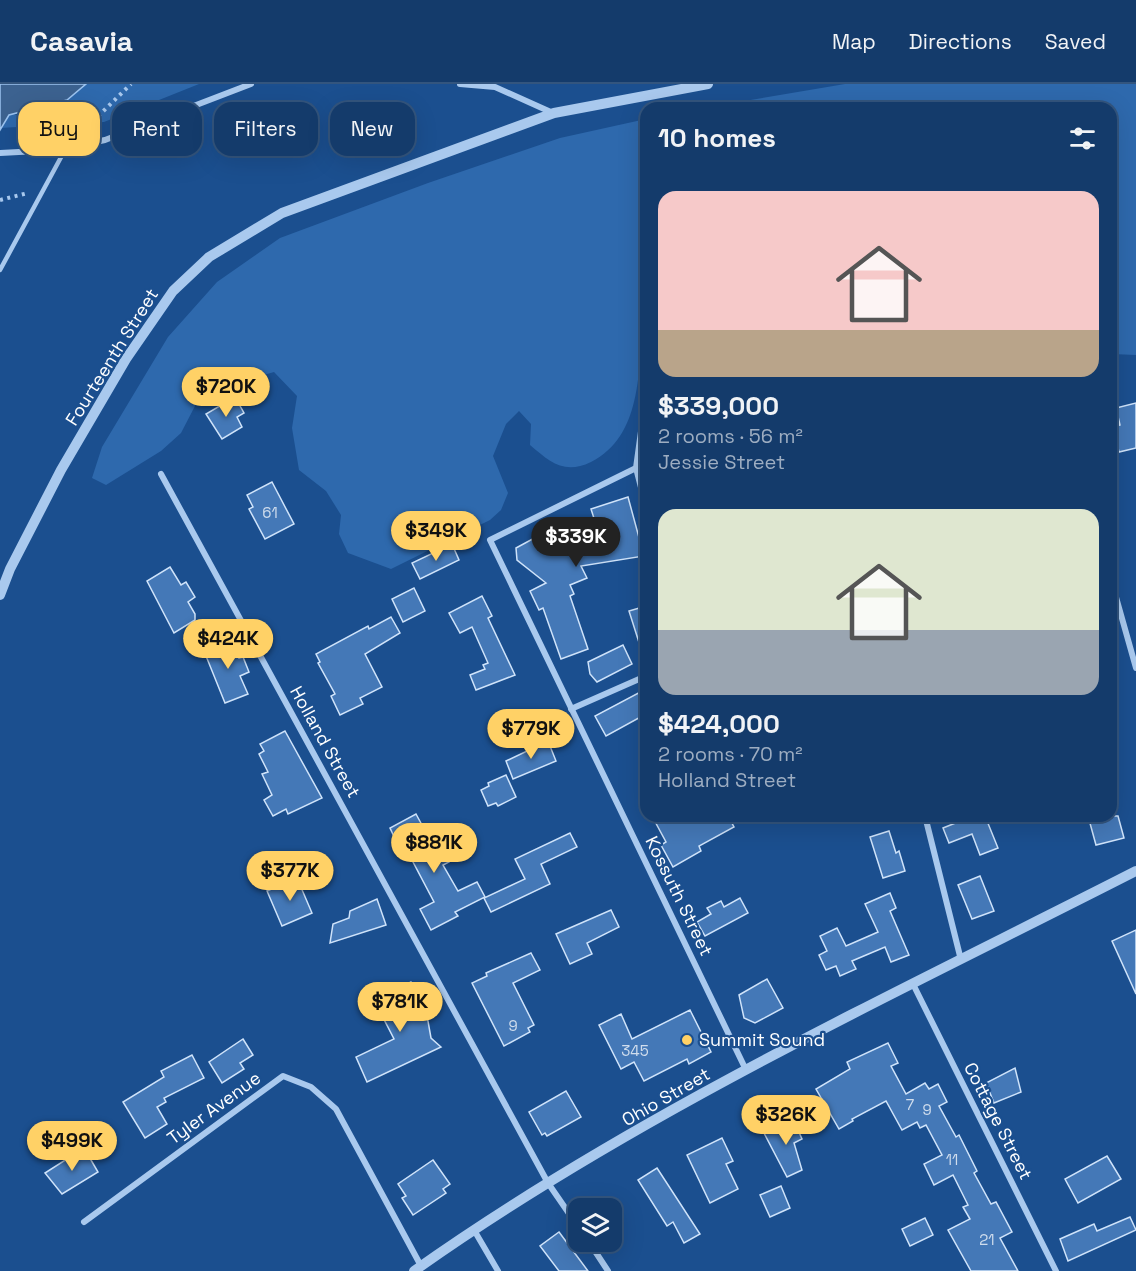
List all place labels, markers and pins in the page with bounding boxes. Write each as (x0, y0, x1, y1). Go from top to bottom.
pin: $720K (184, 367, 268, 418)
pin: $349K (394, 511, 478, 562)
pin: $339K (534, 517, 618, 568)
pin: $424K (186, 619, 270, 670)
pin: $779K (489, 709, 573, 760)
pin: $881K (392, 823, 476, 874)
pin: $377K (248, 851, 332, 902)
pin: $781K (358, 982, 442, 1033)
place label: Summit Sound (699, 1028, 825, 1051)
marker: Summit Sound (680, 1033, 694, 1047)
pin: $326K (744, 1095, 828, 1146)
pin: $499K (30, 1121, 114, 1172)

